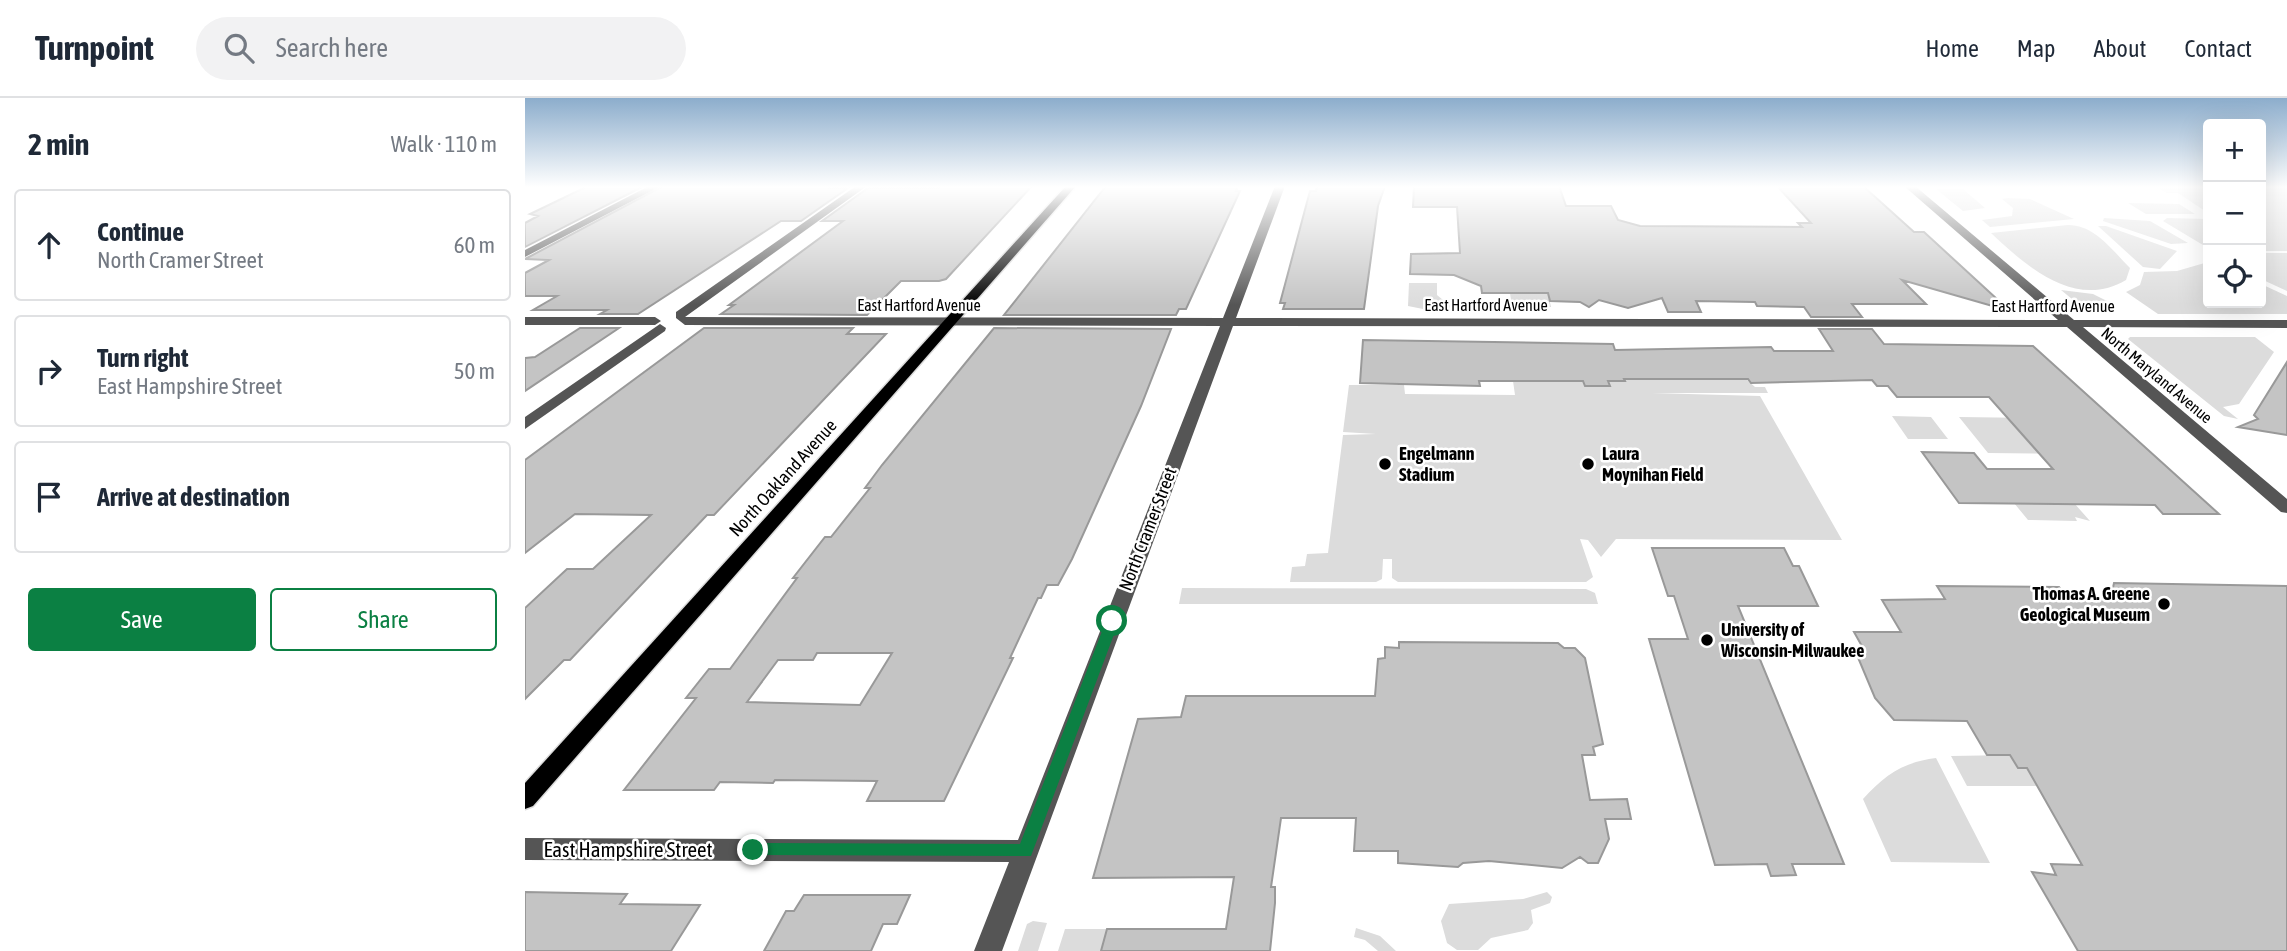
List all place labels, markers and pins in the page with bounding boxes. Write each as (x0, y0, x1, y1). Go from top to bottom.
place label: Engelmann Stadium (1399, 443, 1475, 485)
place label: Laura Moynihan Field (1602, 443, 1704, 485)
marker: Engelmann Stadium (1377, 456, 1393, 472)
marker: Laura Moynihan Field (1580, 456, 1596, 472)
place label: Thomas A. Greene Geological Museum (2020, 583, 2150, 625)
marker: Thomas A. Greene Geological Museum (2156, 596, 2172, 612)
place label: University of Wisconsin-Milwaukee (1720, 619, 1864, 661)
marker: University of Wisconsin-Milwaukee (1699, 632, 1715, 648)

